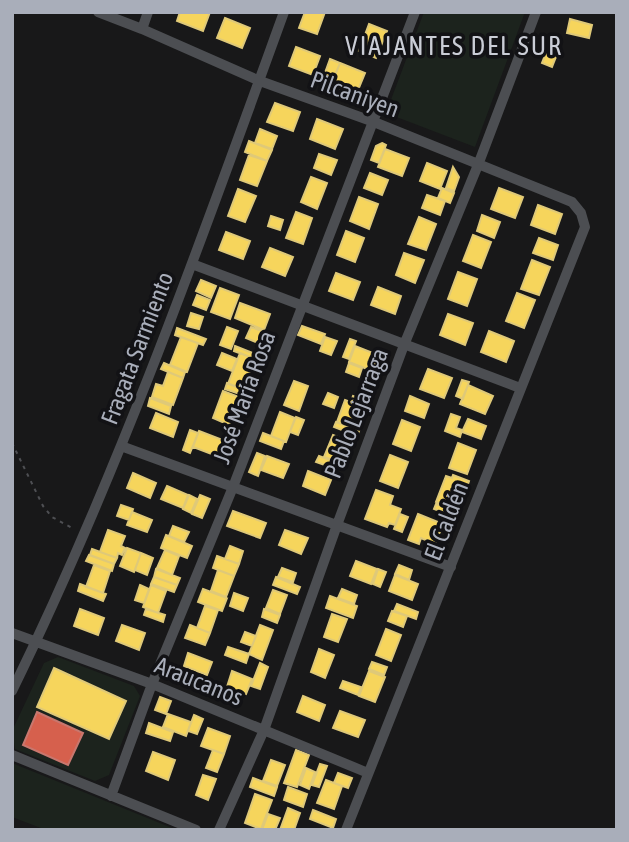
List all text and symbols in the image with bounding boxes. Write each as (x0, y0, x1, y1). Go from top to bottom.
district label: VIAJANTES DEL SUR (345, 31, 563, 61)
street label: Pilcaniyen (307, 66, 403, 122)
street label: Fragata Sarmiento (96, 268, 178, 428)
street label: José María Rosa (208, 327, 280, 467)
street label: Pablo Lejarraga (319, 344, 393, 482)
street label: El Caldén (419, 478, 473, 564)
street label: Araucanos (151, 651, 247, 711)

